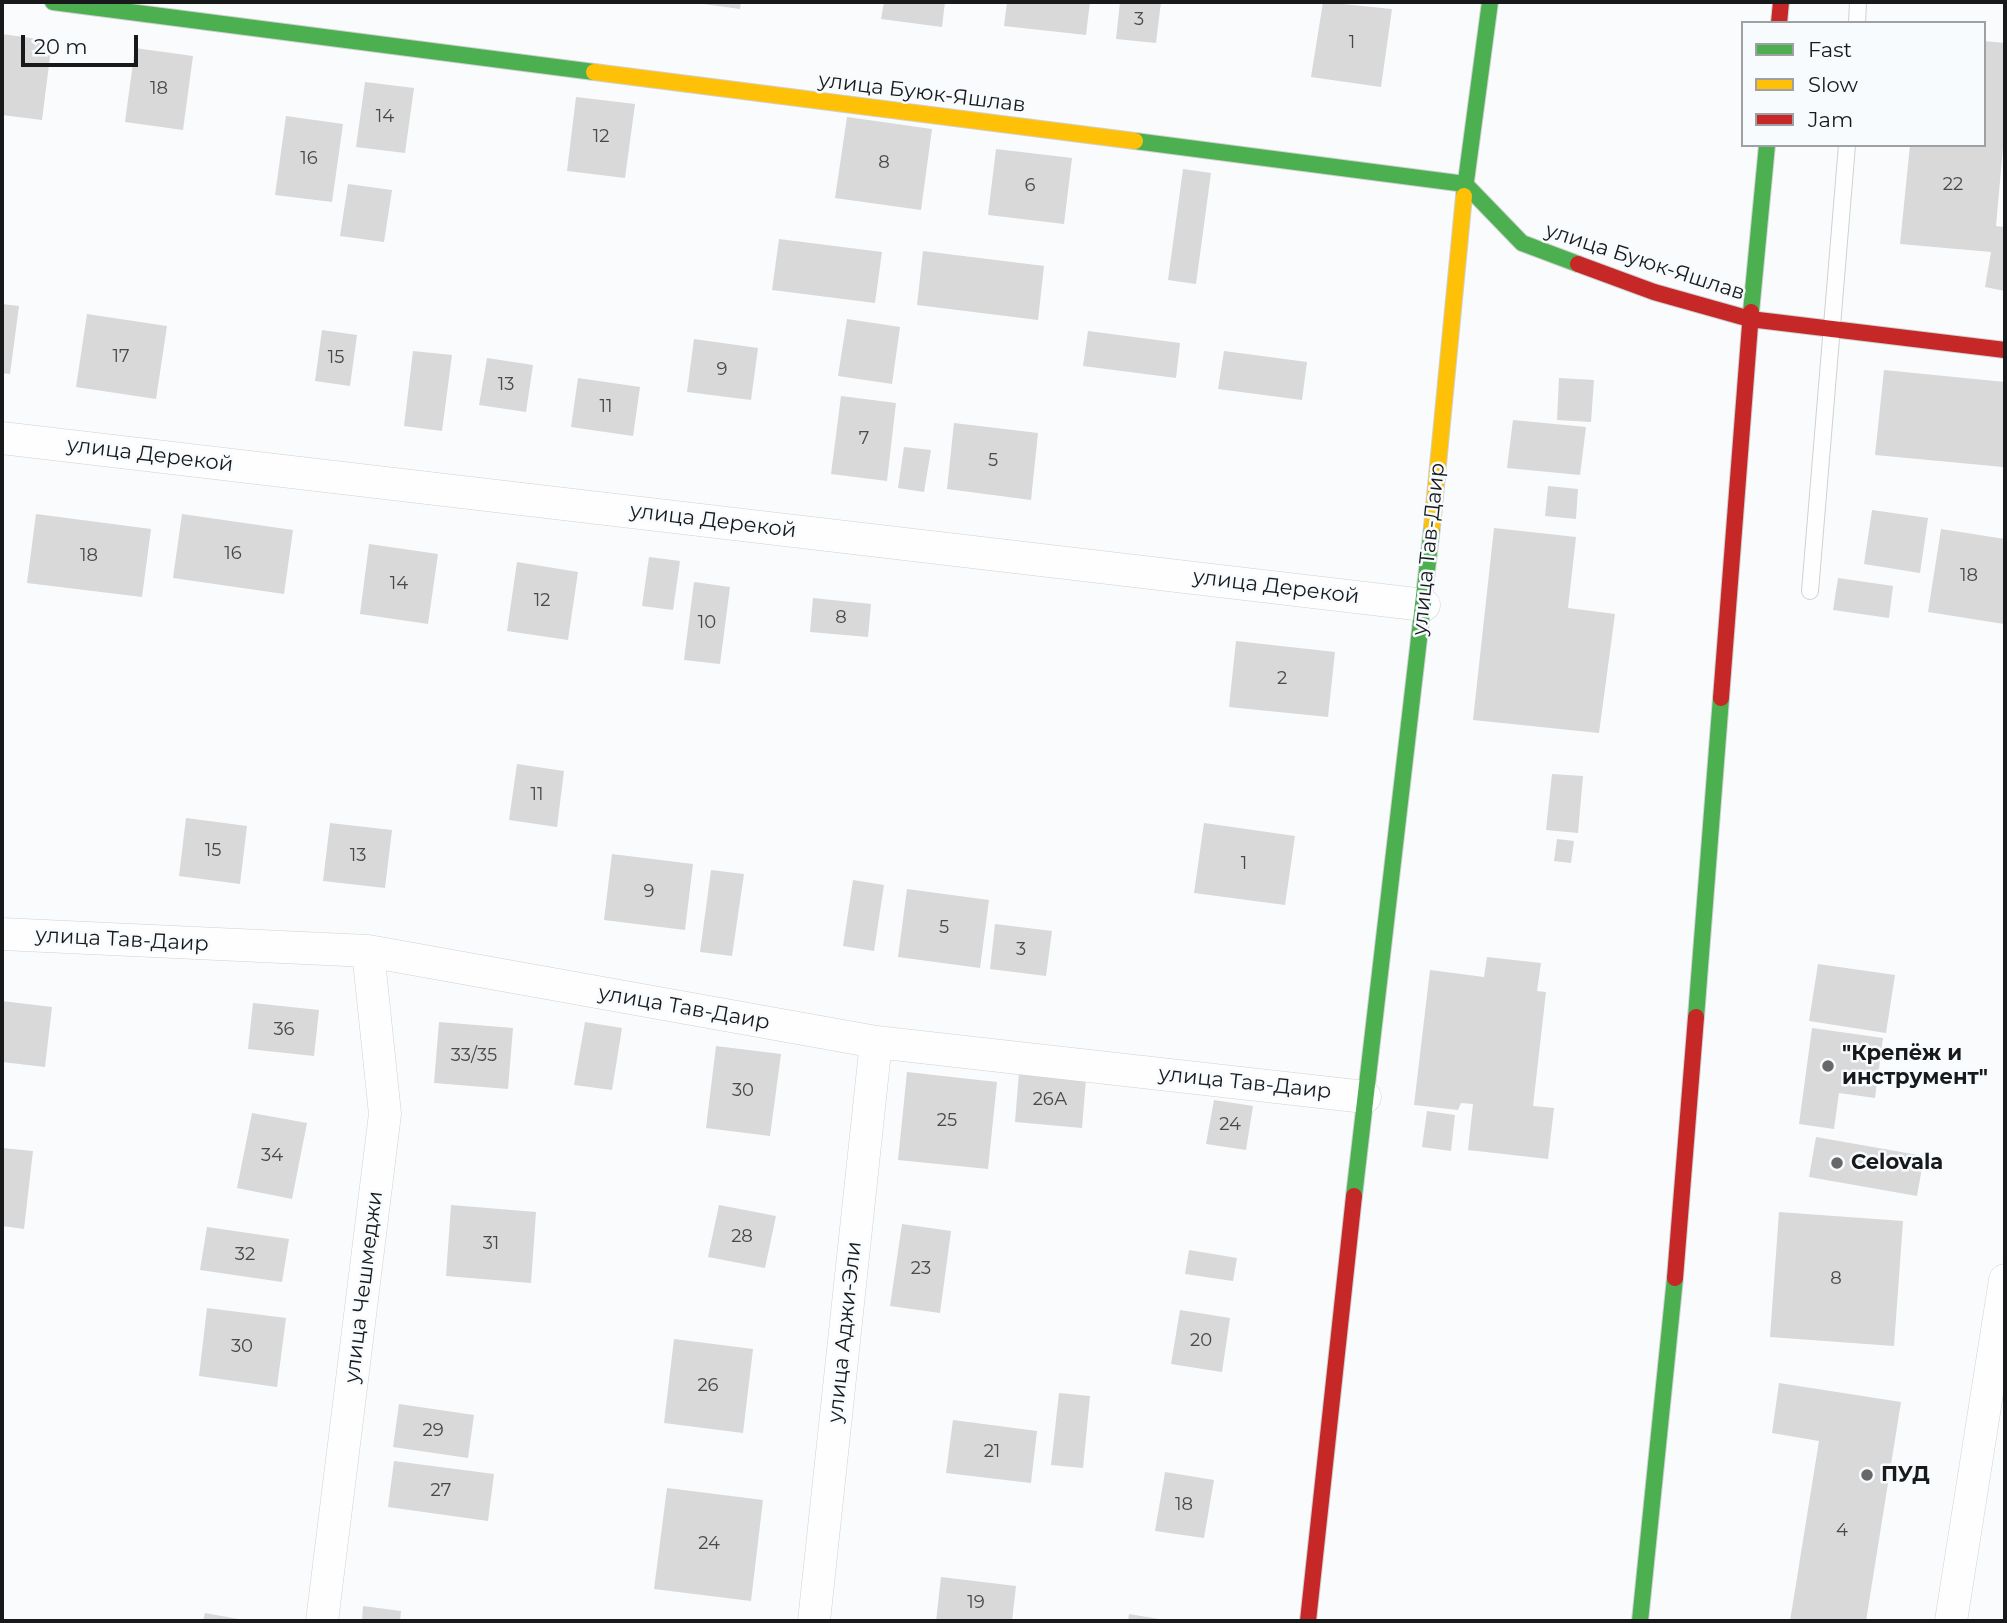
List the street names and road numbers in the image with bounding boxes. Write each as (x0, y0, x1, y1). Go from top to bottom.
street label: улица Буюк-Яшлав (817, 68, 1027, 118)
street label: улица Буюк-Яшлав (1542, 218, 1748, 306)
street label: улица Дерекой (65, 432, 235, 478)
street label: улица Тав-Даир (1407, 461, 1451, 637)
street label: улица Дерекой (628, 498, 798, 544)
street label: улица Дерекой (1191, 564, 1361, 610)
street label: улица Тав-Даир (35, 923, 209, 957)
street label: улица Тав-Даир (596, 981, 772, 1035)
street label: улица Тав-Даир (1157, 1061, 1333, 1105)
street label: улица Чешмеджи (340, 1190, 388, 1384)
street label: улица Аджи-Эли (823, 1240, 867, 1424)

